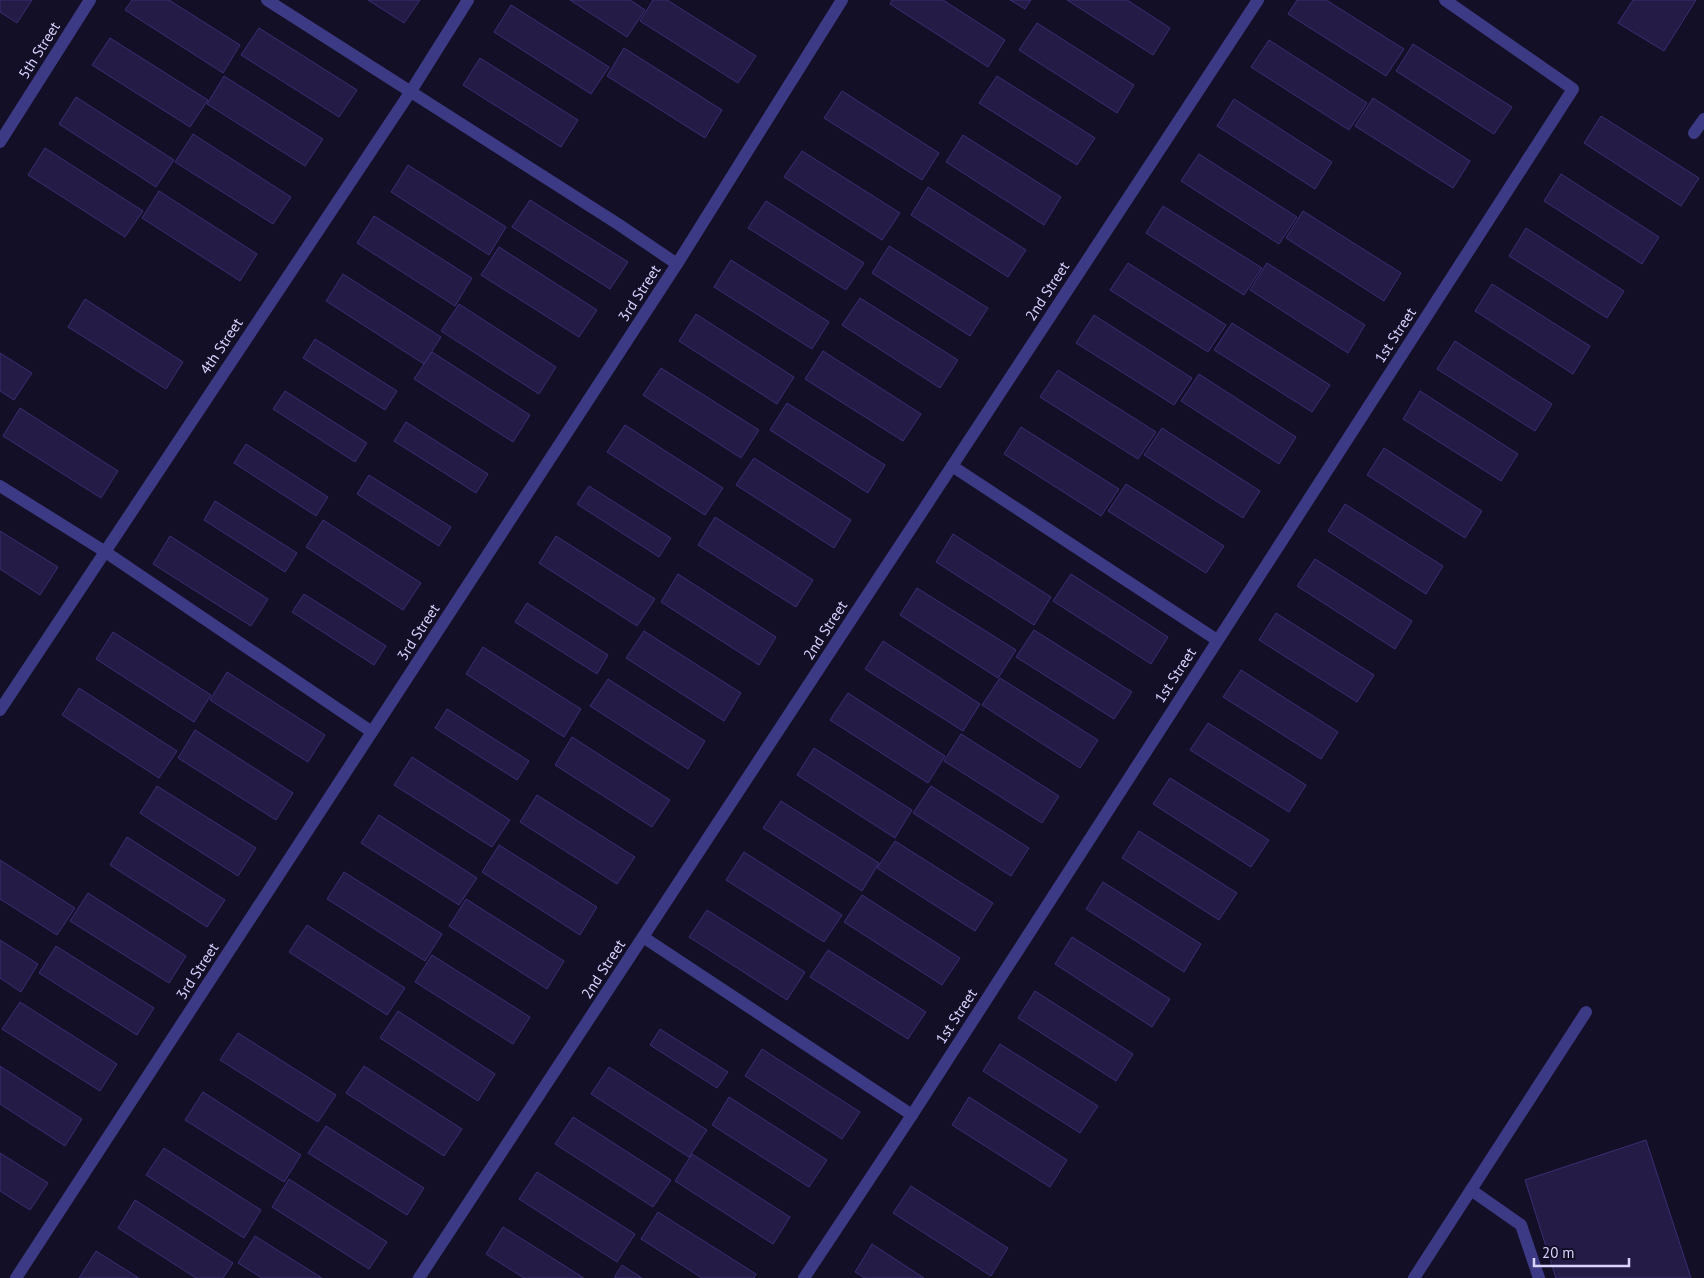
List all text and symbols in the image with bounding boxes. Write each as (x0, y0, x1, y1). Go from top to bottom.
street label: 5th Street (14, 18, 64, 82)
street label: 2nd Street (1021, 258, 1073, 324)
street label: 3rd Street (614, 261, 664, 325)
street label: 1st Street (1370, 304, 1420, 366)
street label: 4th Street (195, 314, 247, 378)
street label: 2nd Street (799, 597, 851, 663)
street label: 3rd Street (393, 600, 443, 664)
street label: 1st Street (1150, 644, 1200, 706)
street label: 2nd Street (577, 936, 629, 1002)
street label: 3rd Street (172, 939, 222, 1003)
street label: 1st Street (931, 985, 981, 1047)
scale bar (1534, 1236, 1629, 1268)
text: 20 m (1542, 1243, 1575, 1262)

